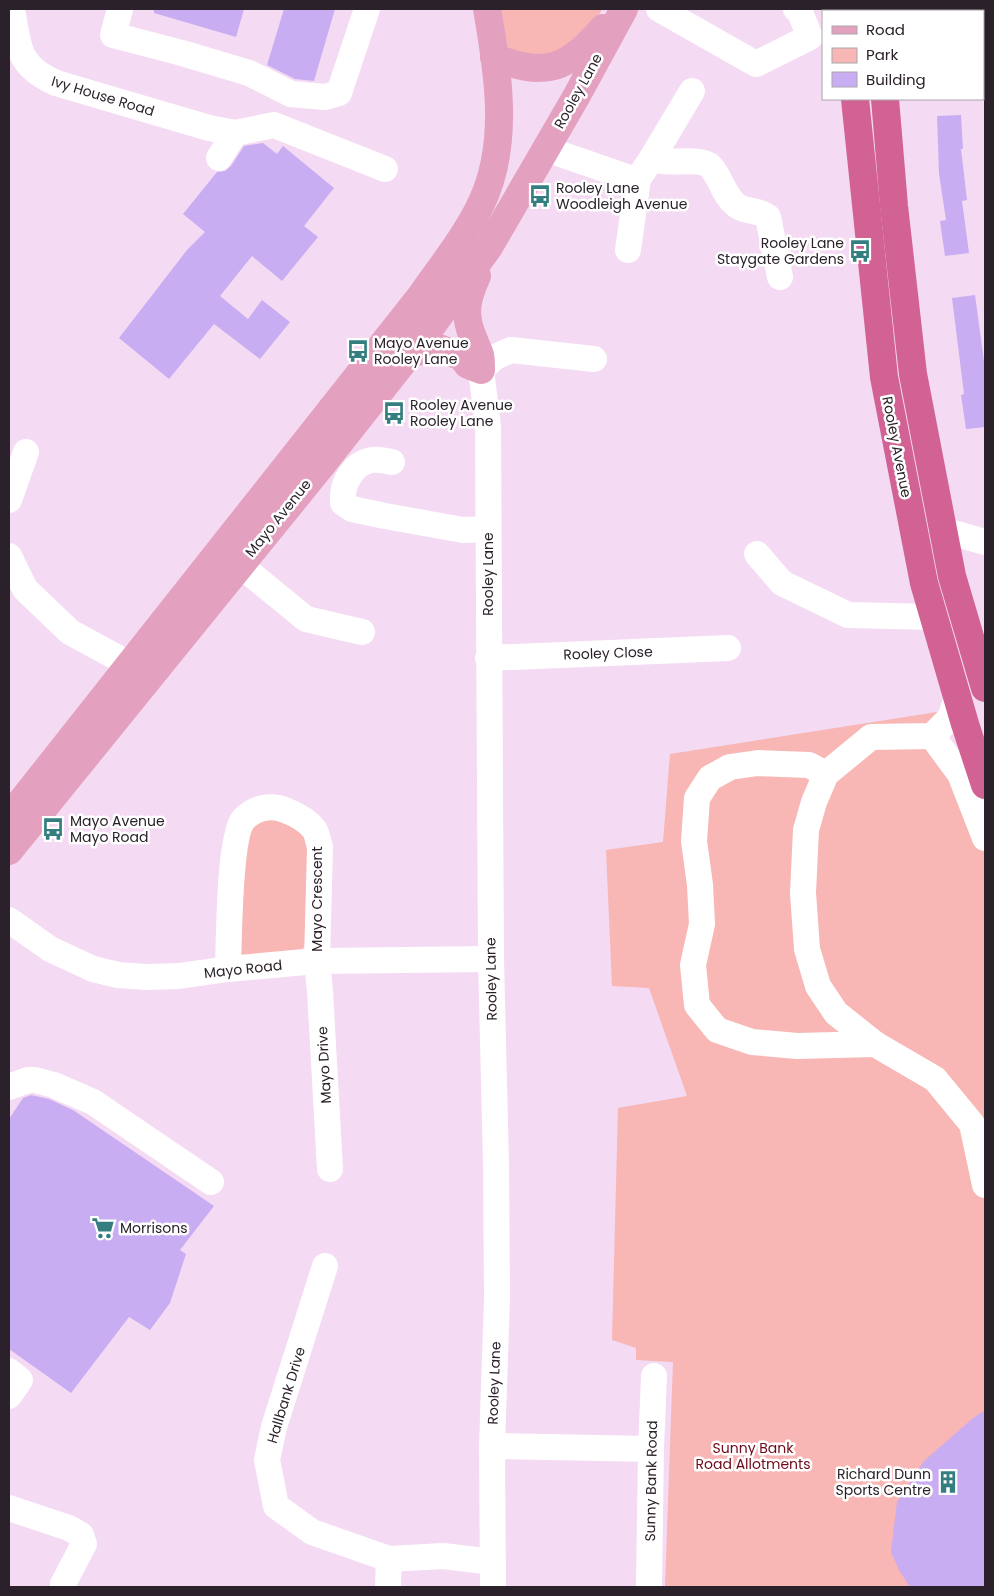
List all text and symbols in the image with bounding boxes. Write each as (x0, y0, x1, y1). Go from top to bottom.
legend (822, 10, 984, 100)
text: Road (866, 19, 905, 40)
text: Park (866, 44, 898, 65)
street label: Rooley Lane (549, 49, 607, 132)
text: Building (866, 69, 926, 90)
street label: Ivy House Road (49, 71, 157, 121)
place label: Rooley Lane Woodleigh Avenue (556, 178, 688, 214)
bus stop icon: Rooley Lane Woodleigh Avenue (527, 183, 553, 209)
place label: Rooley Lane Staygate Gardens (717, 233, 844, 269)
bus stop icon: Rooley Lane Staygate Gardens (847, 238, 873, 264)
place label: Mayo Avenue Rooley Lane (374, 333, 469, 369)
bus stop icon: Mayo Avenue Rooley Lane (345, 338, 371, 364)
place label: Rooley Avenue Rooley Lane (410, 395, 513, 431)
street label: Rooley Avenue (877, 395, 917, 500)
bus stop icon: Rooley Avenue Rooley Lane (381, 400, 407, 426)
street label: Mayo Avenue (240, 475, 316, 561)
street label: Rooley Lane (478, 532, 498, 616)
street label: Rooley Close (563, 641, 653, 665)
place label: Mayo Avenue Mayo Road (70, 811, 165, 847)
bus stop icon: Mayo Avenue Mayo Road (40, 816, 66, 842)
street label: Mayo Crescent (307, 846, 327, 952)
street label: Rooley Lane (480, 937, 502, 1021)
street label: Mayo Road (203, 955, 283, 983)
street label: Mayo Drive (312, 1026, 336, 1104)
supermarket icon: Morrisons (90, 1215, 116, 1241)
place label: Morrisons (120, 1218, 187, 1238)
street label: Rooley Lane (483, 1341, 505, 1425)
street label: Hallbank Drive (262, 1344, 310, 1446)
street label: Sunny Bank Road (640, 1420, 662, 1542)
park label: Sunny Bank Road Allotments (696, 1438, 810, 1474)
place label: Richard Dunn Sports Centre (836, 1464, 931, 1500)
building icon: Richard Dunn Sports Centre (935, 1469, 961, 1495)

